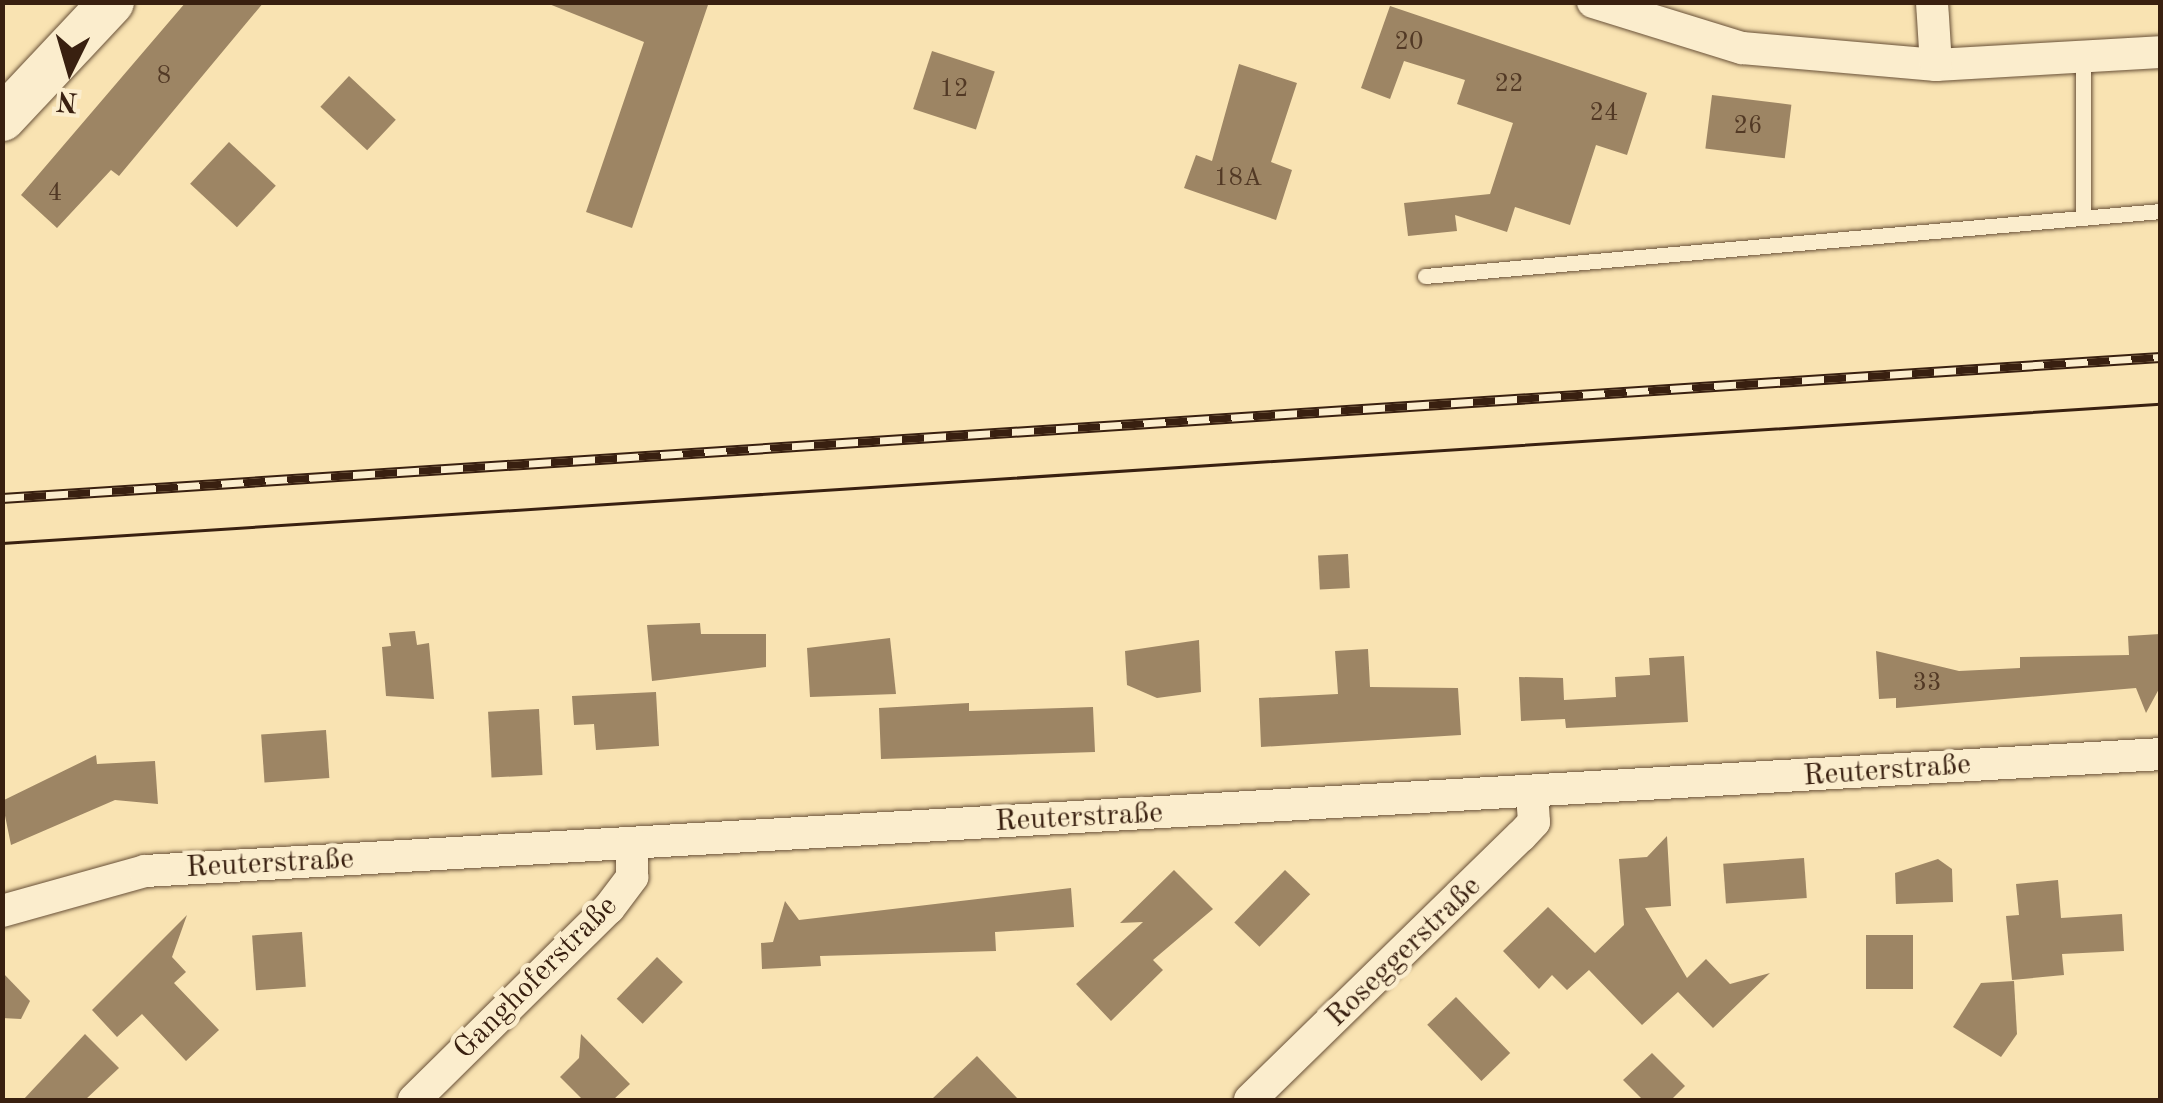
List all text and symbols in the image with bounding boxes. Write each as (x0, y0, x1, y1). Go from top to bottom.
north arrow (20, 20, 120, 120)
house number: 20 (1395, 28, 1423, 58)
house number: 8 (157, 62, 171, 92)
house number: 22 (1495, 70, 1523, 100)
house number: 12 (940, 75, 968, 105)
text: N (56, 85, 79, 115)
house number: 24 (1590, 99, 1618, 129)
house number: 26 (1734, 112, 1762, 142)
house number: 18A (1214, 164, 1262, 194)
house number: 4 (48, 179, 62, 209)
house number: 33 (1913, 669, 1941, 699)
street label: Reuterstraße (1802, 747, 1972, 795)
street label: Reuterstraße (994, 796, 1164, 840)
street label: Reuterstraße (185, 842, 355, 886)
street label: Roseggerstraße (1319, 869, 1489, 1035)
street label: Ganghoferstraße (447, 889, 625, 1067)

